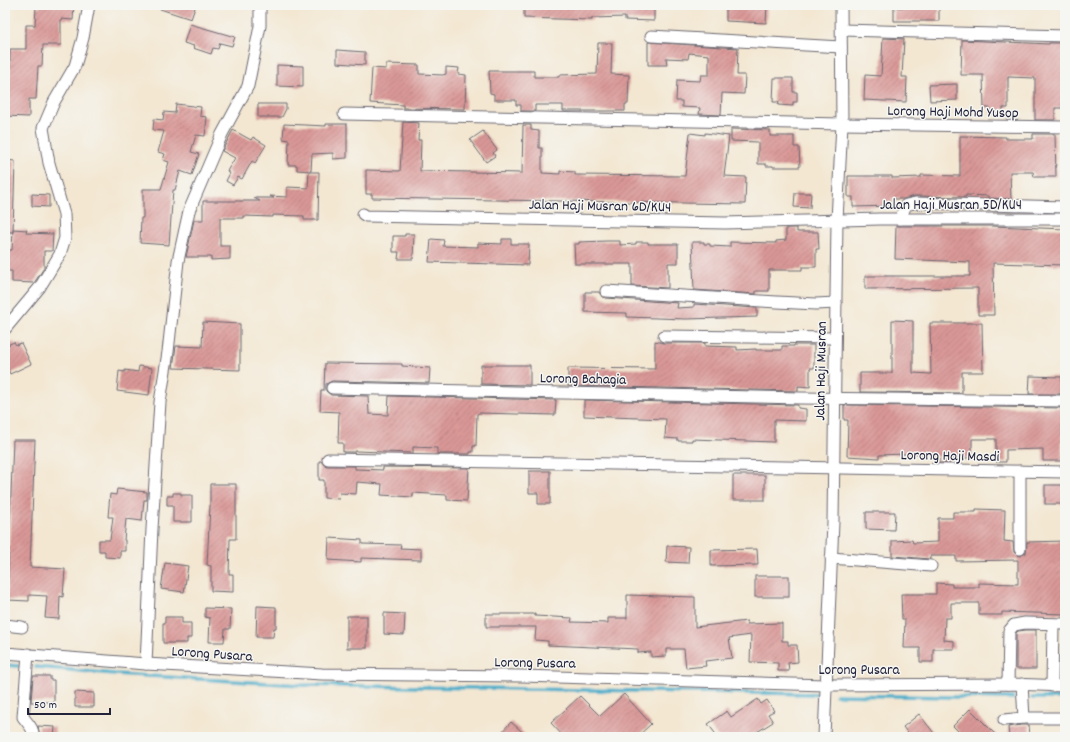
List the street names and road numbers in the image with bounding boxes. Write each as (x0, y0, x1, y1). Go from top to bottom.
street label: Lorong Haji Mohd Yusop (887, 101, 1019, 125)
street label: Jalan Haji Musran 6D/KU4 (528, 195, 671, 219)
street label: Jalan Haji Musran 5D/KU4 (880, 195, 1022, 217)
street label: Jalan Haji Musran (810, 321, 834, 421)
street label: Lorong Bahagia (540, 368, 627, 392)
street label: Lorong Haji Masdi (900, 445, 1000, 469)
street label: Lorong Pusara (171, 641, 254, 669)
street label: Lorong Pusara (494, 652, 577, 676)
street label: Lorong Pusara (818, 660, 901, 682)

